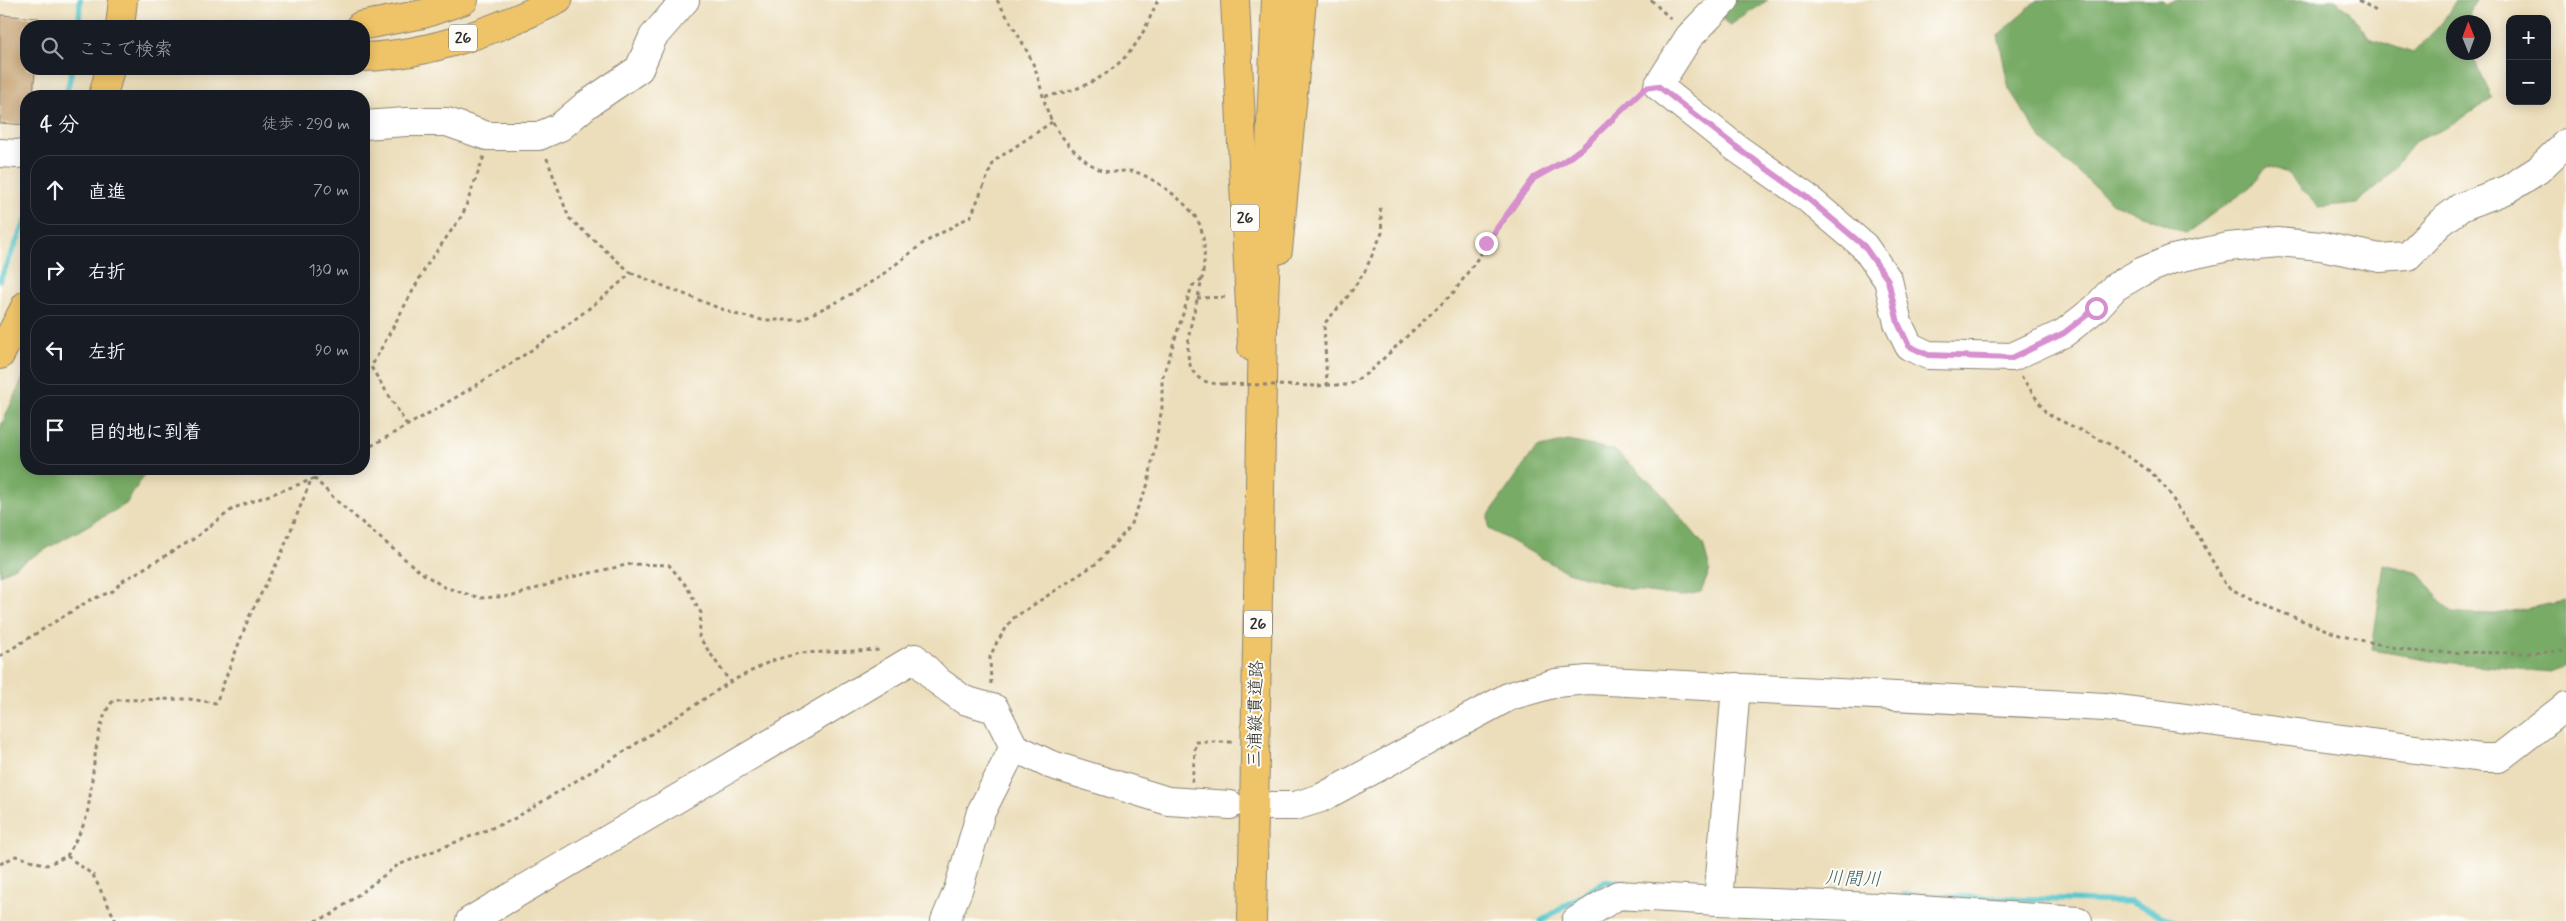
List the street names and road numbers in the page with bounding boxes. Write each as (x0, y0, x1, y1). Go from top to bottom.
road number: 26 (449, 24, 477, 52)
road number: 26 (1231, 204, 1259, 232)
road number: 26 (1244, 610, 1272, 638)
street label: 三浦縦貫道路 (1243, 660, 1269, 768)

